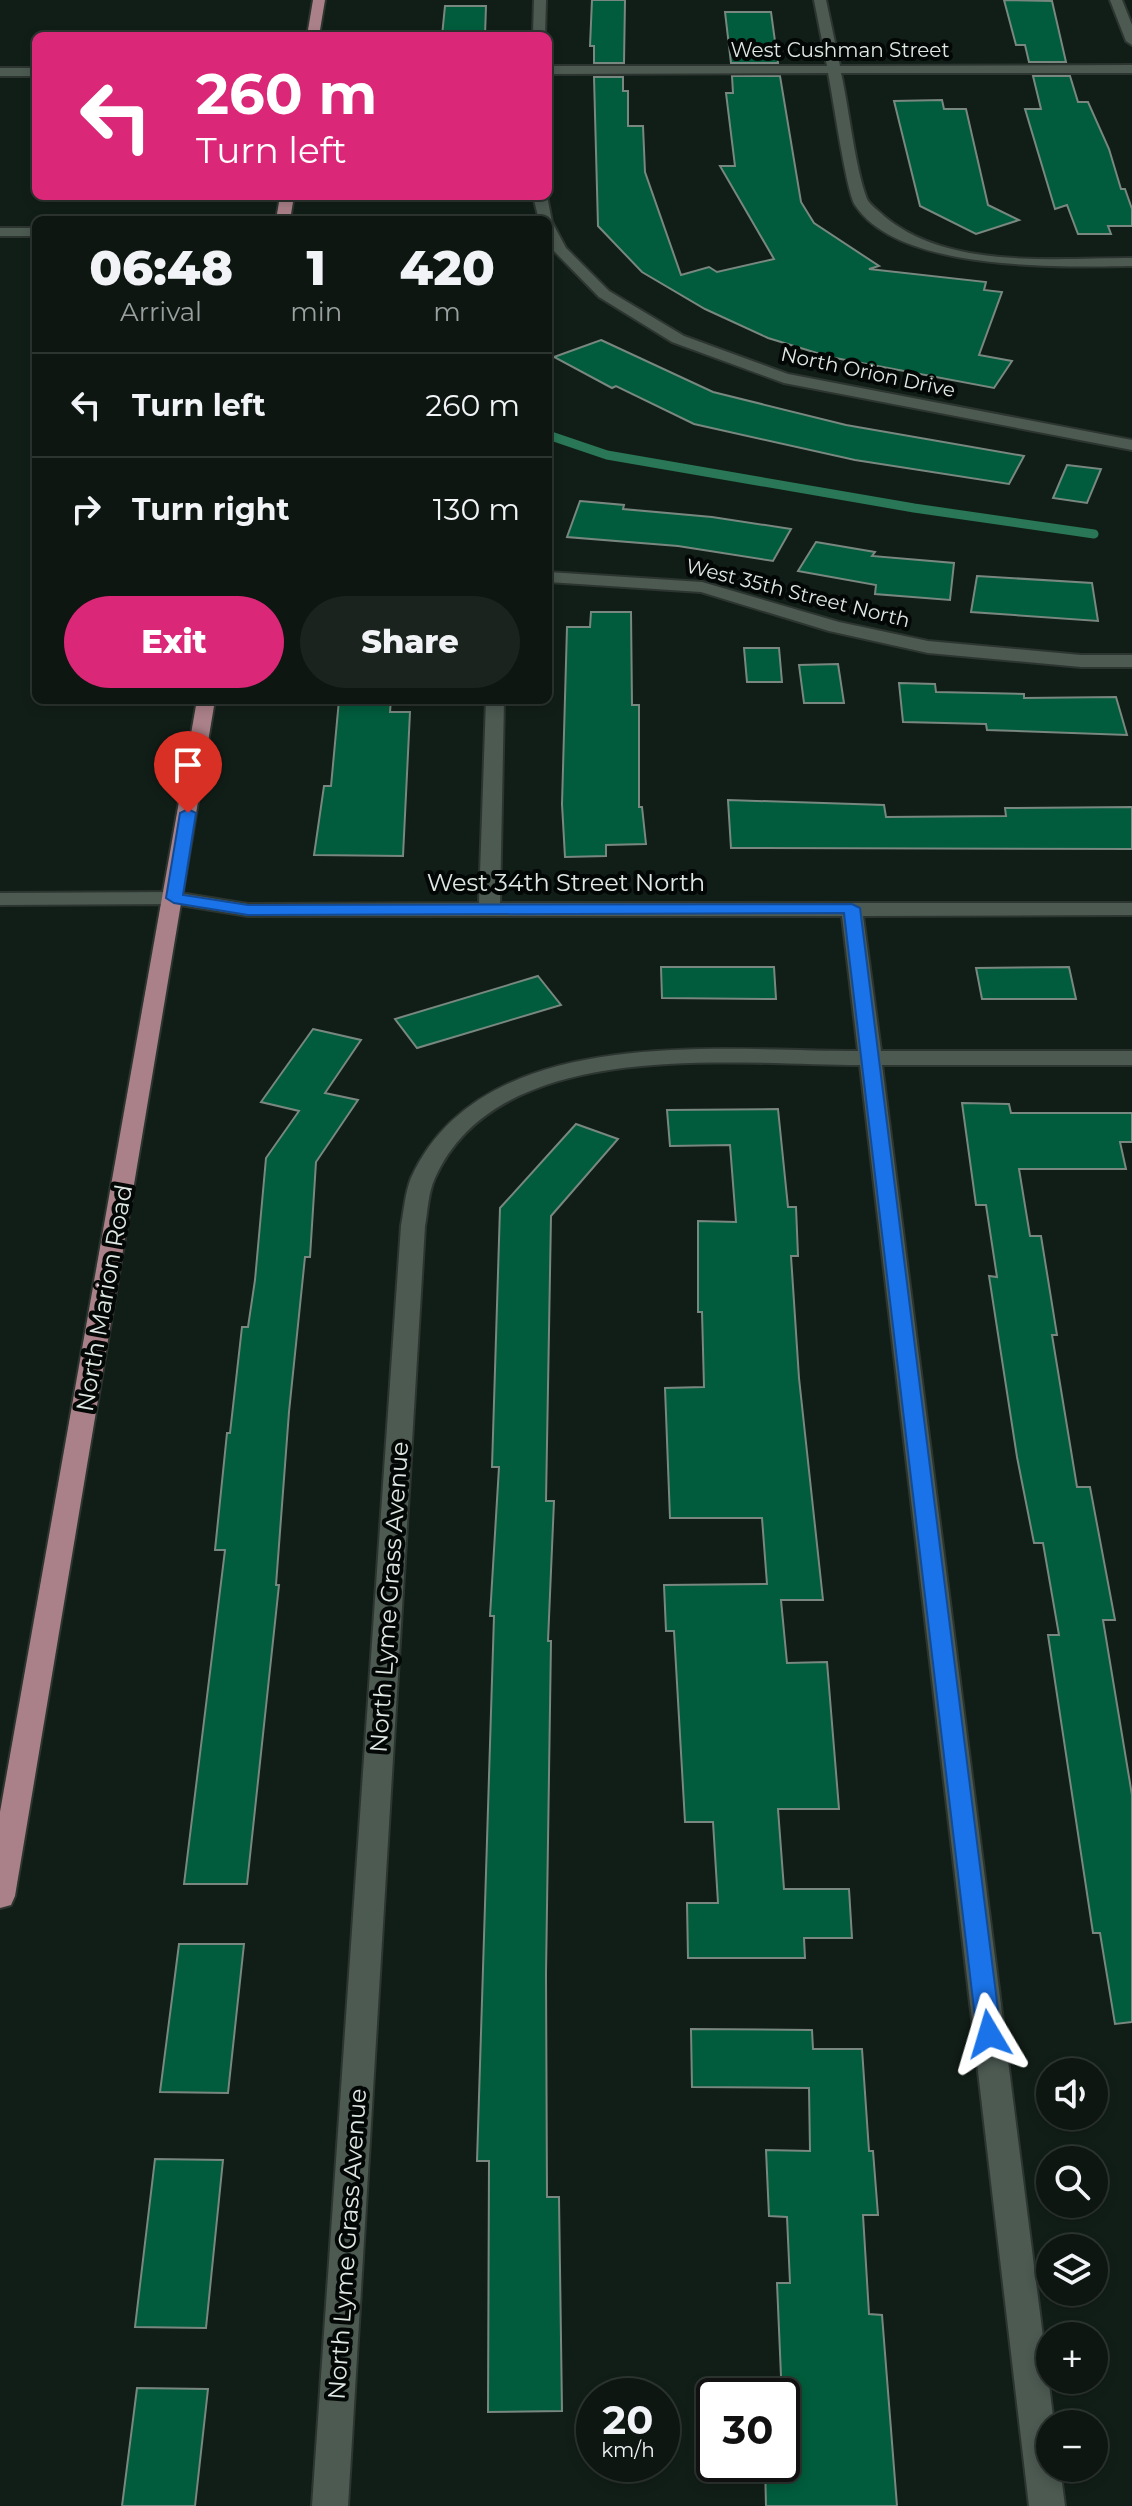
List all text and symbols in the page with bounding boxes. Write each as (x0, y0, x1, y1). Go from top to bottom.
street label: West Cushman Street (730, 38, 950, 62)
text: 260 m (196, 60, 377, 128)
icon: left (64, 64, 168, 168)
text: Turn left (196, 128, 347, 172)
text: 06:48 (89, 239, 233, 297)
text: 1 (307, 239, 326, 297)
text: 420 (400, 239, 495, 297)
text: Arrival (120, 296, 202, 328)
text: min (290, 296, 342, 328)
text: m (433, 296, 461, 328)
street label: North Orion Drive (779, 342, 957, 402)
icon: left (64, 383, 108, 427)
text: Turn left (132, 387, 265, 424)
text: 260 m (425, 387, 520, 424)
icon: right (64, 487, 108, 531)
text: Turn right (132, 491, 289, 528)
text: 130 m (433, 491, 520, 528)
street label: West 35th Street North (683, 554, 913, 632)
button: Exit (64, 596, 284, 688)
button: Share (300, 596, 520, 688)
pin (154, 731, 222, 813)
icon: arrive (166, 743, 210, 787)
street label: West 34th Street North (427, 868, 705, 897)
street label: North Marion Road (70, 1182, 138, 1414)
street label: North Lyme Grass Avenue (364, 1440, 414, 1754)
position arrow (947, 1992, 1031, 2076)
map controls (1036, 2058, 1108, 2482)
button: sound (1036, 2058, 1108, 2130)
street label: North Lyme Grass Avenue (322, 2087, 372, 2401)
button: search (1036, 2146, 1108, 2218)
button: layers (1036, 2234, 1108, 2306)
button: + (1036, 2322, 1108, 2394)
speed limit sign: 30 (696, 2378, 800, 2482)
text: 20 (603, 2395, 653, 2444)
button: − (1036, 2410, 1108, 2482)
text: km/h (601, 2438, 655, 2462)

